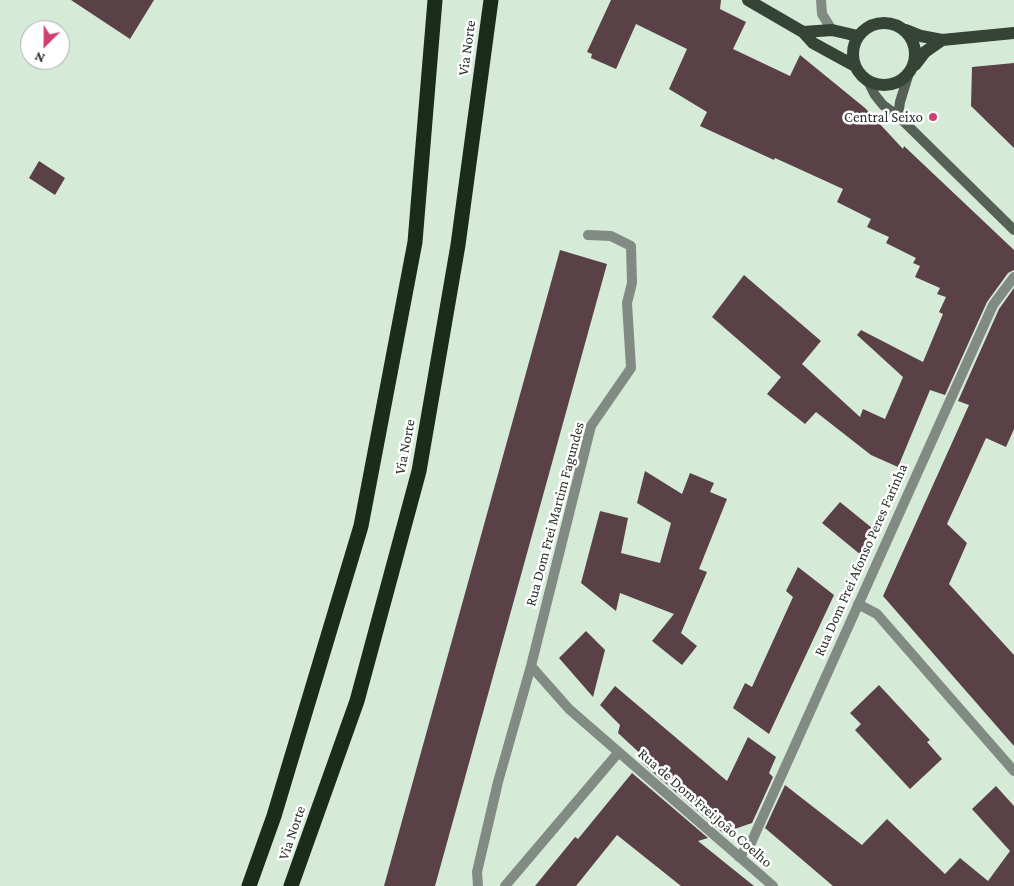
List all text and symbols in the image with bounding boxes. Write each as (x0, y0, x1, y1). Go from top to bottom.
street label: Via Norte (454, 19, 480, 77)
north arrow (20, 20, 70, 70)
text: N (32, 49, 47, 67)
place label: Central Seixo (844, 108, 923, 126)
marker: Central Seixo (927, 111, 939, 123)
street label: Via Norte (391, 418, 419, 476)
street label: Rua Dom Frei Martim Fagundes (522, 420, 588, 608)
street label: Rua Dom Frei Afonso Peres Farinha (810, 461, 912, 659)
street label: Rua de Dom Frei João Coelho (634, 745, 776, 871)
street label: Via Norte (274, 804, 310, 862)

